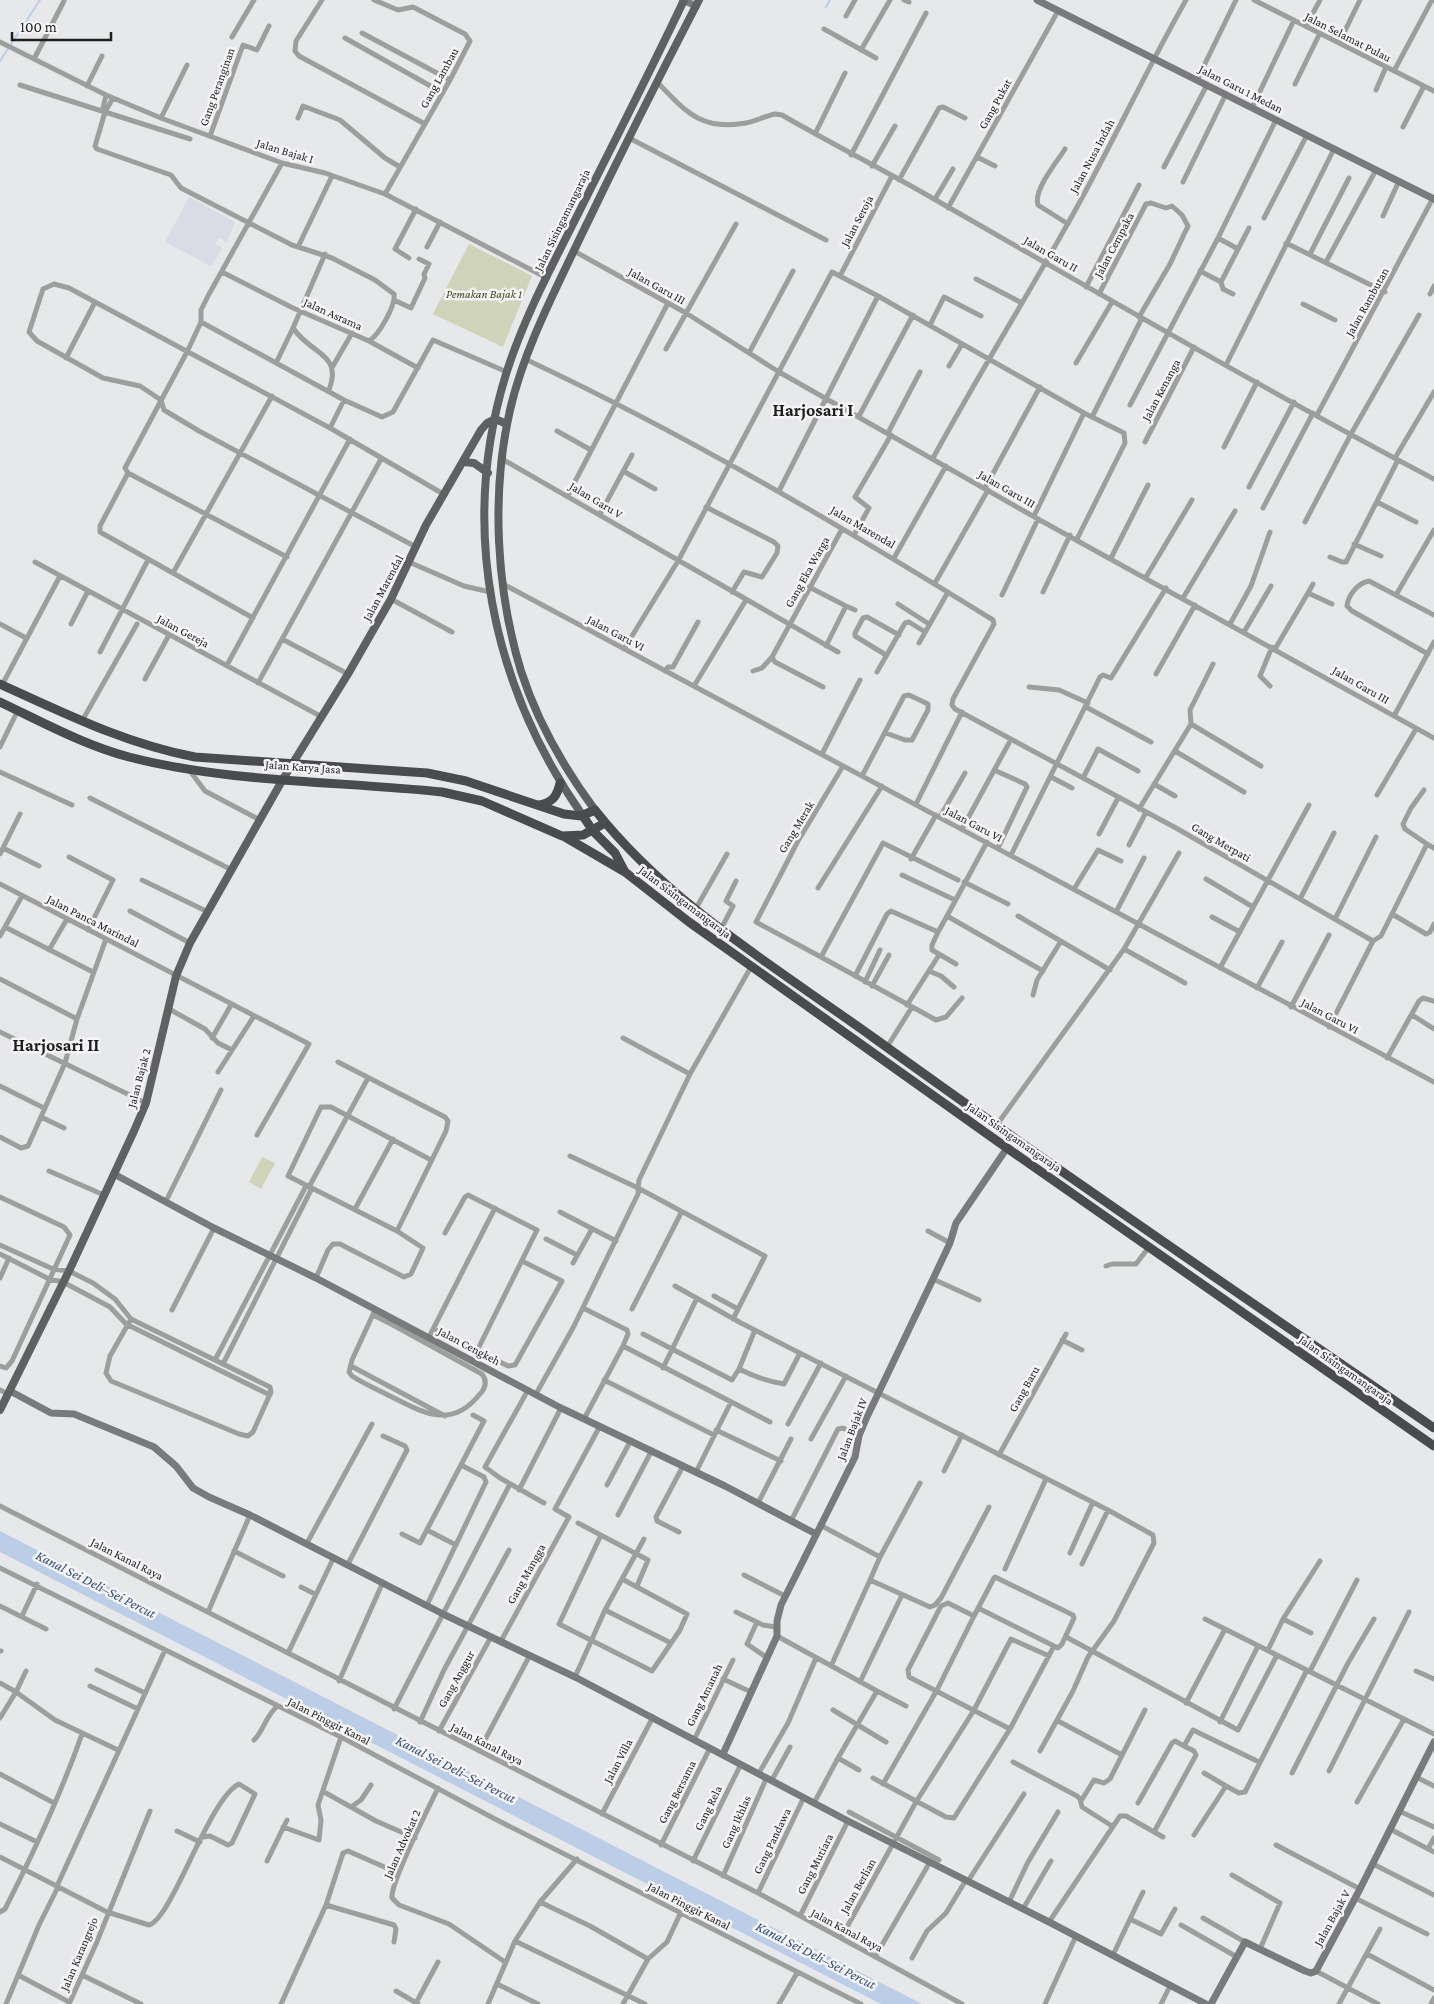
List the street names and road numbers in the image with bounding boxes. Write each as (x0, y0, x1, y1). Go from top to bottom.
street label: Jalan Selamat Pulau (1302, 9, 1394, 65)
street label: Gang Peranginan (196, 45, 238, 128)
street label: Gang Lambau (417, 45, 462, 111)
street label: Jalan Garu 1 Medan (1196, 61, 1286, 116)
street label: Gang Pukat (975, 76, 1015, 132)
street label: Jalan Nusa Indah (1066, 116, 1118, 196)
street label: Jalan Bajak I (254, 135, 315, 166)
street label: Jalan Sisingamangaraja (531, 166, 593, 274)
street label: Jalan Seroja (837, 193, 877, 250)
street label: Jalan Cempaka (1091, 210, 1137, 281)
street label: Jalan Garu II (1021, 232, 1081, 275)
street label: Jalan Garu III (625, 264, 688, 308)
street label: Jalan Rambutan (1342, 265, 1392, 340)
street label: Jalan Asrama (301, 294, 365, 333)
street label: Jalan Kenanga (1138, 356, 1183, 424)
street label: Jalan Garu III (975, 467, 1038, 511)
street label: Jalan Garu V (566, 478, 625, 521)
street label: Jalan Marendal (827, 502, 898, 551)
street label: Gang Eka Warga (782, 534, 832, 610)
street label: Jalan Marendal (359, 553, 406, 624)
street label: Jalan Gereja (154, 611, 212, 651)
street label: Jalan Garu VI (584, 612, 647, 654)
street label: Jalan Garu III (1329, 663, 1392, 707)
street label: Jalan Karya Jasa (264, 757, 342, 777)
street label: Gang Merak (775, 798, 817, 856)
street label: Jalan Garu VI (942, 803, 1005, 845)
street label: Gang Merpati (1189, 819, 1253, 865)
street label: Jalan Sisingamangaraja (635, 862, 734, 942)
street label: Jalan Panca Marindal (44, 891, 141, 950)
street label: Jalan Garu VI (1298, 995, 1361, 1037)
street label: Jalan Bajak 2 (124, 1047, 154, 1110)
street label: Jalan Sisingamangaraja (963, 1099, 1064, 1175)
street label: Jalan Cengkeh (435, 1323, 503, 1368)
street label: Jalan Sisingamangaraja (1295, 1332, 1396, 1408)
street label: Gang Baru (1006, 1363, 1043, 1414)
street label: Jalan Bajak IV (833, 1396, 870, 1463)
street label: Jalan Kanal Raya (88, 1534, 166, 1583)
street label: Gang Mangga (504, 1541, 549, 1607)
street label: Gang Anggur (435, 1647, 478, 1710)
street label: Gang Amanah (683, 1661, 725, 1729)
street label: Jalan Pinggir Kanal (284, 1694, 373, 1748)
street label: Jalan Kanal Raya (448, 1719, 526, 1768)
street label: Jalan Villa (600, 1736, 636, 1786)
street label: Gang Bersama (655, 1758, 699, 1826)
street label: Gang Rela (691, 1783, 725, 1833)
street label: Gang Ikhlas (718, 1793, 754, 1851)
street label: Gang Pandawa (750, 1805, 794, 1876)
street label: Jalan Advokat 2 (380, 1807, 424, 1882)
street label: Gang Mutiara (794, 1831, 836, 1897)
street label: Jalan Berlian (837, 1856, 879, 1917)
street label: Jalan Pinggir Kanal (644, 1879, 733, 1933)
street label: Jalan Bajak V (1310, 1887, 1353, 1949)
street label: Jalan Kanal Raya (808, 1905, 886, 1955)
street label: Jalan Karangrejo (57, 1915, 101, 1994)

